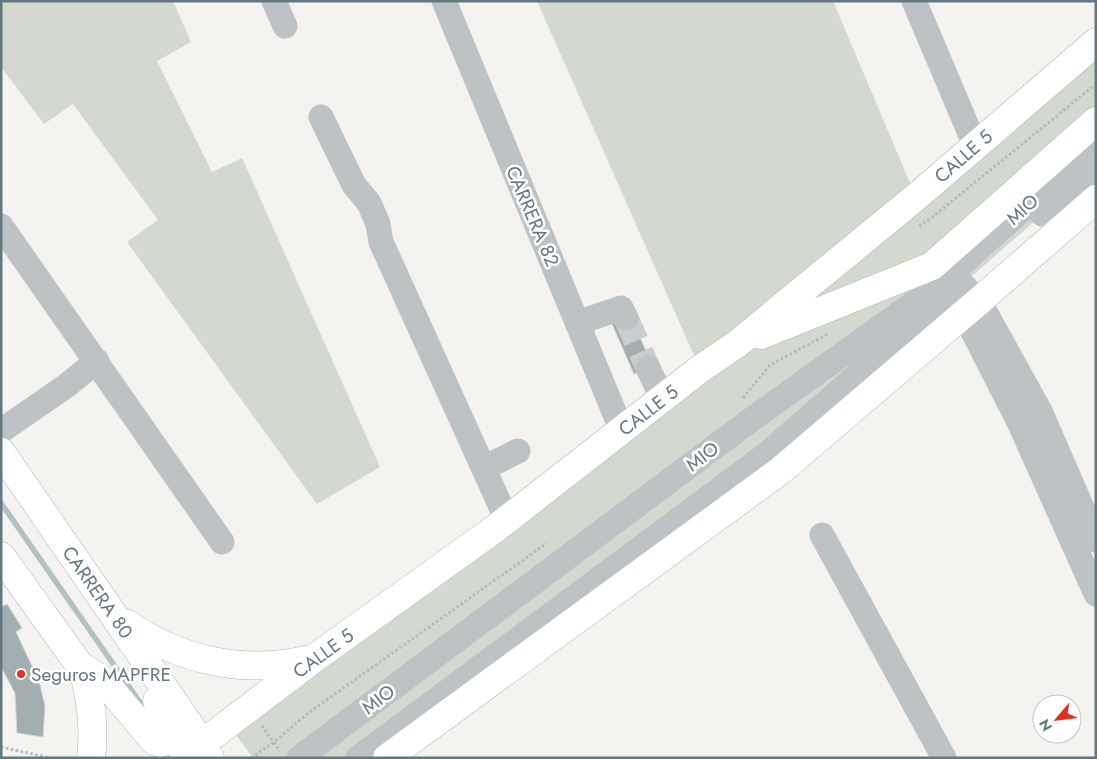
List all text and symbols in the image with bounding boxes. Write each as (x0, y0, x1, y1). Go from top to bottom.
street label: CALLE 5 (928, 123, 998, 189)
street label: CARRERA 82 (499, 162, 566, 271)
street label: MIO (1000, 188, 1044, 231)
street label: CALLE 5 (613, 378, 684, 442)
street label: MIO (680, 435, 724, 478)
street label: CARRERA 80 (56, 540, 140, 644)
street label: CALLE 5 (287, 622, 359, 685)
place label: Seguros MAPFRE (31, 661, 171, 688)
marker: Seguros MAPFRE (15, 668, 27, 680)
street label: MIO (356, 678, 400, 721)
north arrow (1032, 694, 1082, 744)
text: N (1034, 715, 1057, 735)

